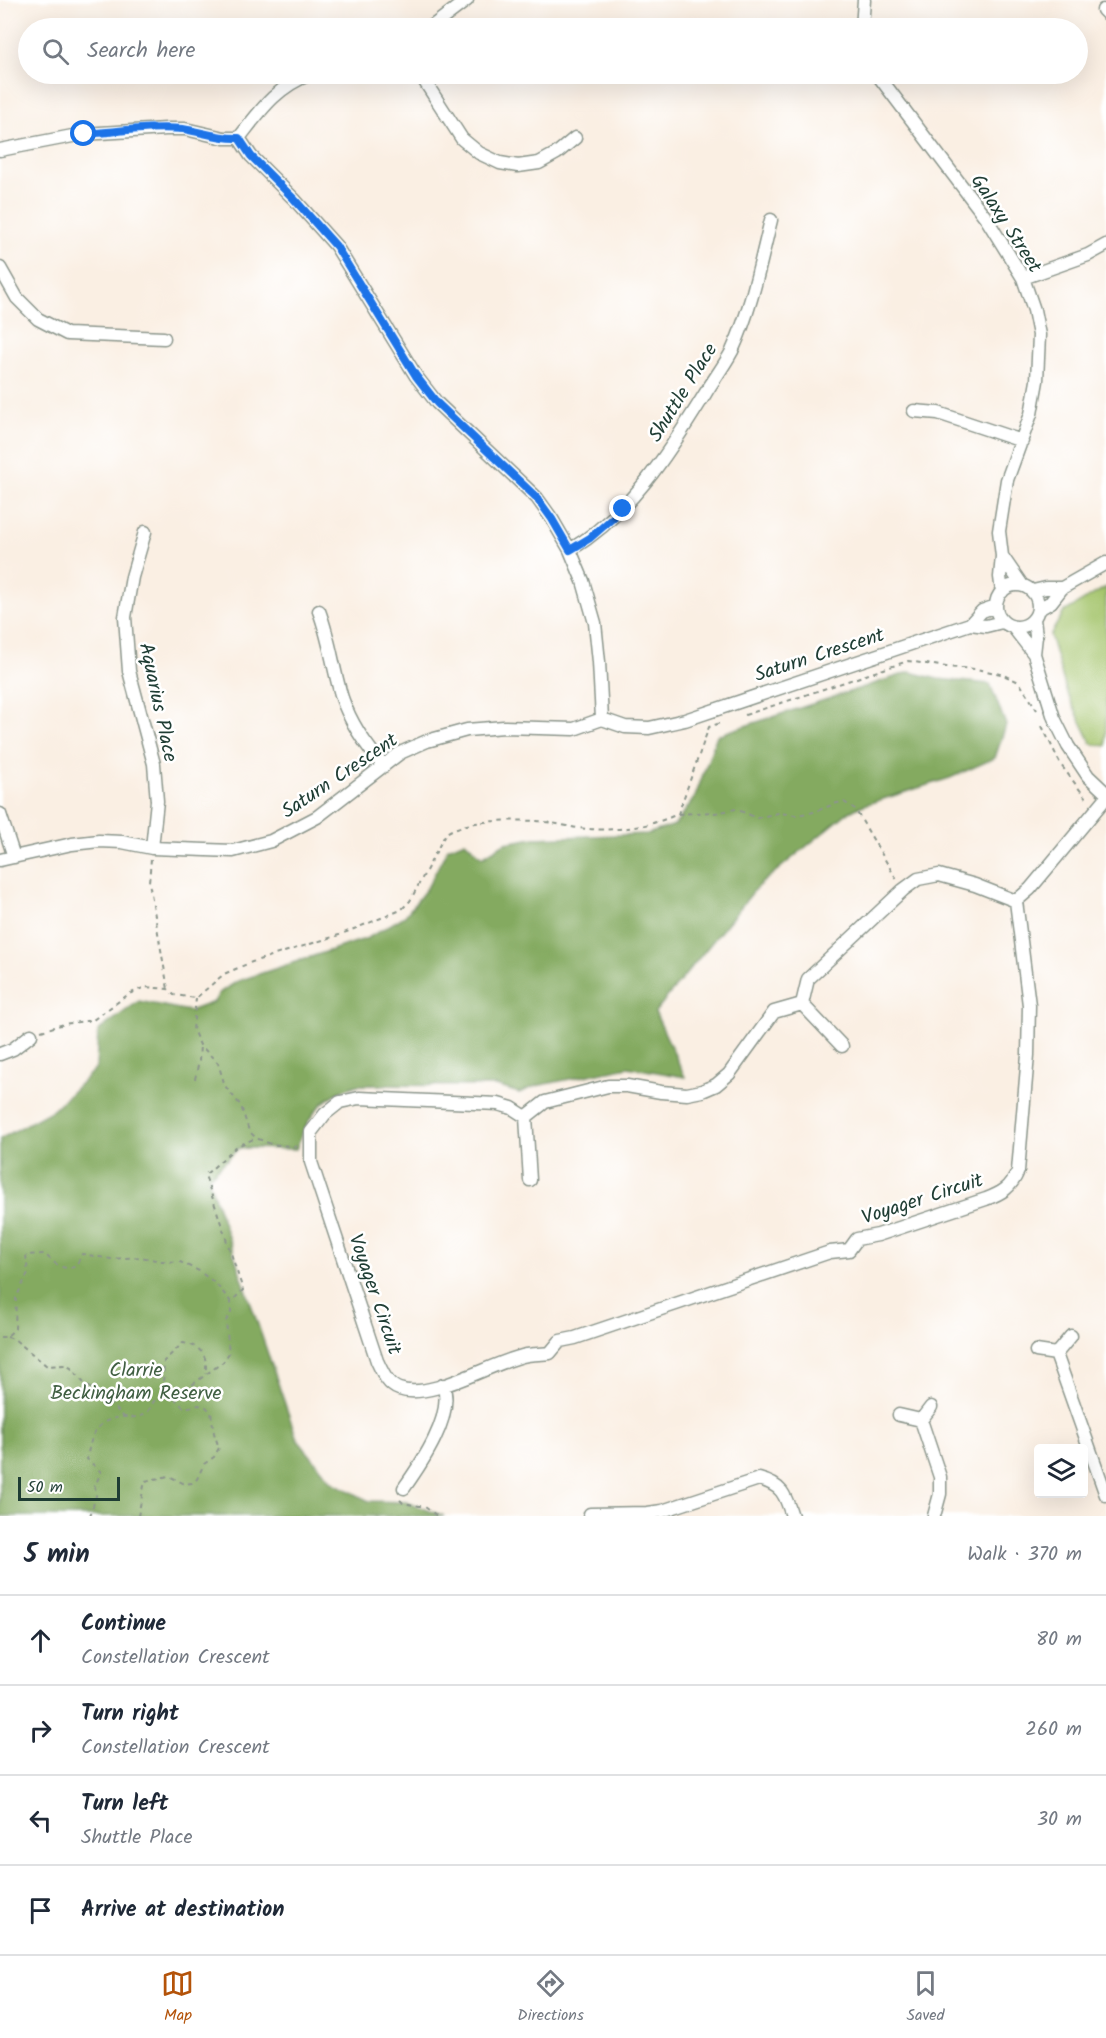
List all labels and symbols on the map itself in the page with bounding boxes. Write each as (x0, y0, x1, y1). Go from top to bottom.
route start (70, 120, 96, 146)
street label: Galaxy Street (961, 168, 1050, 280)
street label: Shuttle Place (641, 337, 727, 449)
route end (609, 495, 635, 521)
street label: Saturn Crescent (750, 620, 889, 692)
street label: Aquarius Place (129, 640, 185, 765)
street label: Saturn Crescent (275, 725, 405, 828)
street label: Voyager Circuit (858, 1165, 988, 1235)
street label: Voyager Circuit (338, 1230, 410, 1360)
park label: Clarrie Beckingham Reserve (50, 1355, 222, 1410)
scale bar (18, 1474, 120, 1502)

